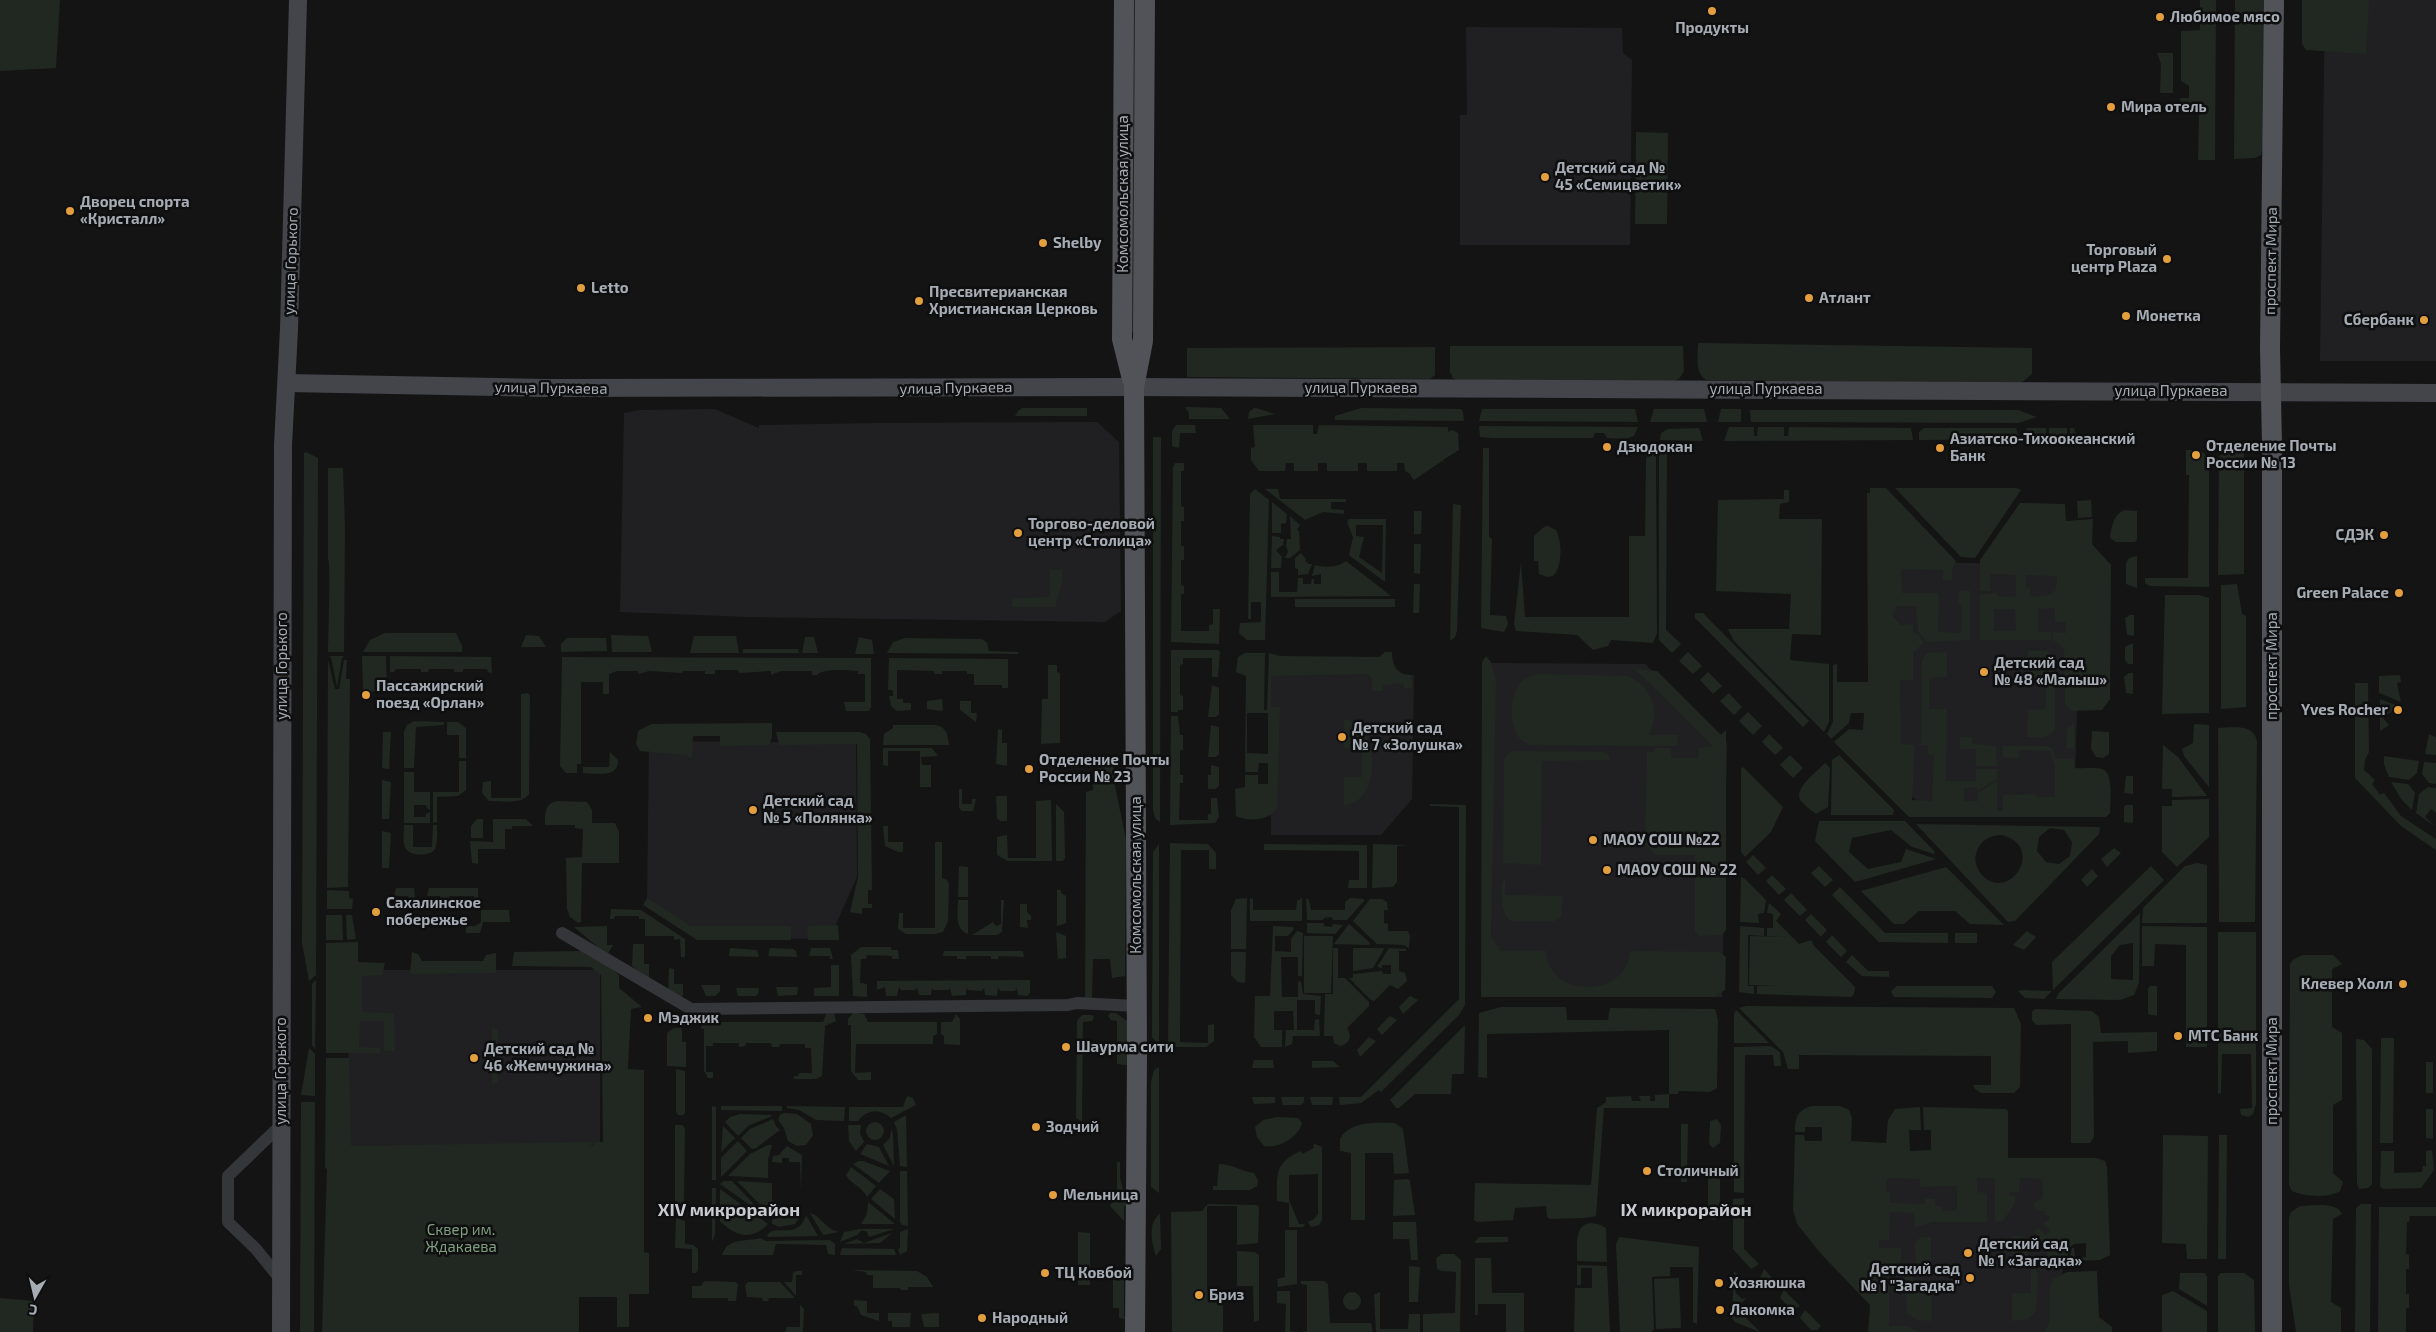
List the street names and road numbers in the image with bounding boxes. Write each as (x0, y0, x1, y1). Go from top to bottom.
street label: Комсомольская улица (1113, 115, 1132, 273)
street label: улица Горького (279, 207, 302, 315)
street label: проспект Мира (2260, 207, 2280, 315)
street label: улица Пуркаева (494, 377, 608, 398)
street label: улица Пуркаева (899, 377, 1013, 398)
street label: улица Пуркаева (1304, 378, 1418, 397)
street label: улица Пуркаева (1709, 379, 1823, 398)
street label: улица Пуркаева (2114, 381, 2228, 400)
street label: улица Горького (272, 612, 291, 720)
street label: проспект Мира (2262, 612, 2280, 720)
street label: Комсомольская улица (1126, 796, 1145, 954)
street label: улица Горького (271, 1017, 290, 1125)
street label: проспект Мира (2262, 1017, 2280, 1125)

